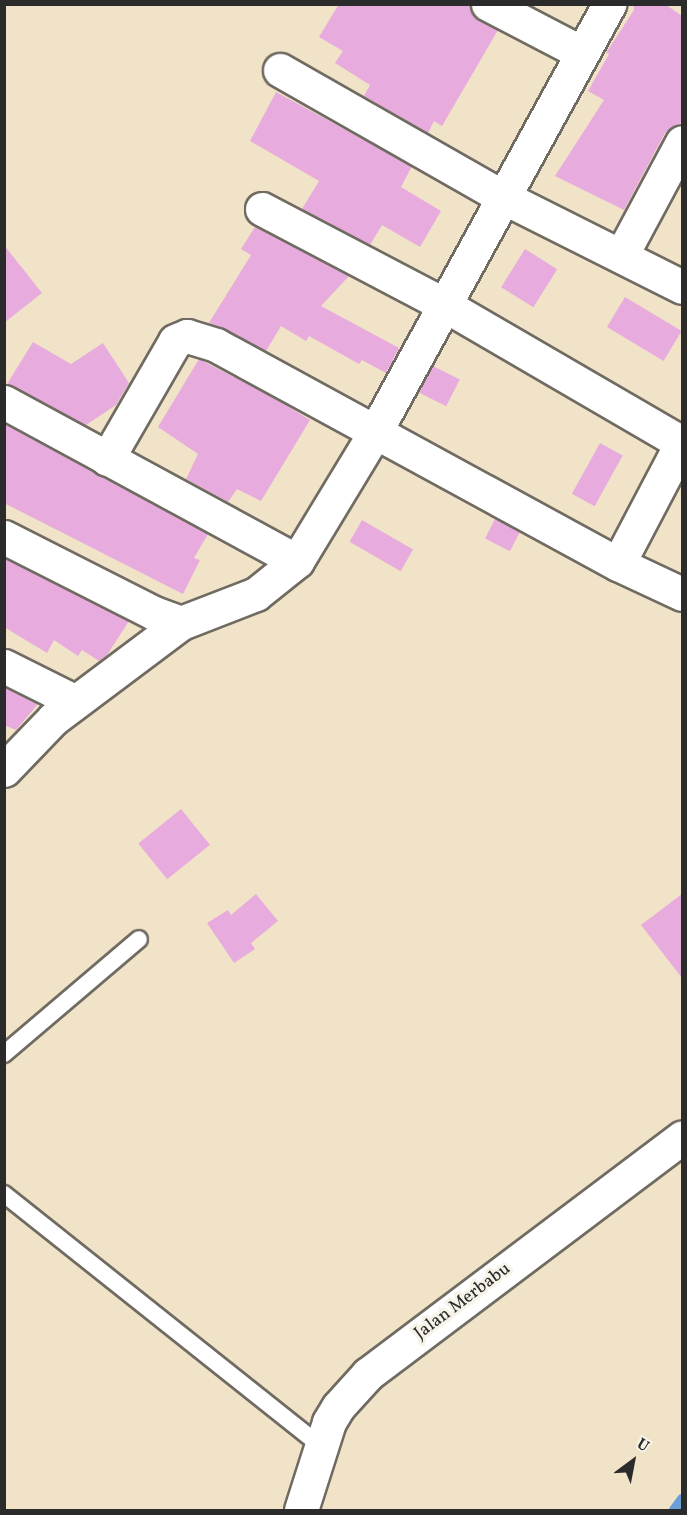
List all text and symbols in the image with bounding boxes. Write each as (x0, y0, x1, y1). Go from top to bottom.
street label: Jalan Merbabu (411, 1259, 515, 1345)
north arrow (603, 1431, 663, 1491)
text: U (632, 1433, 653, 1458)

